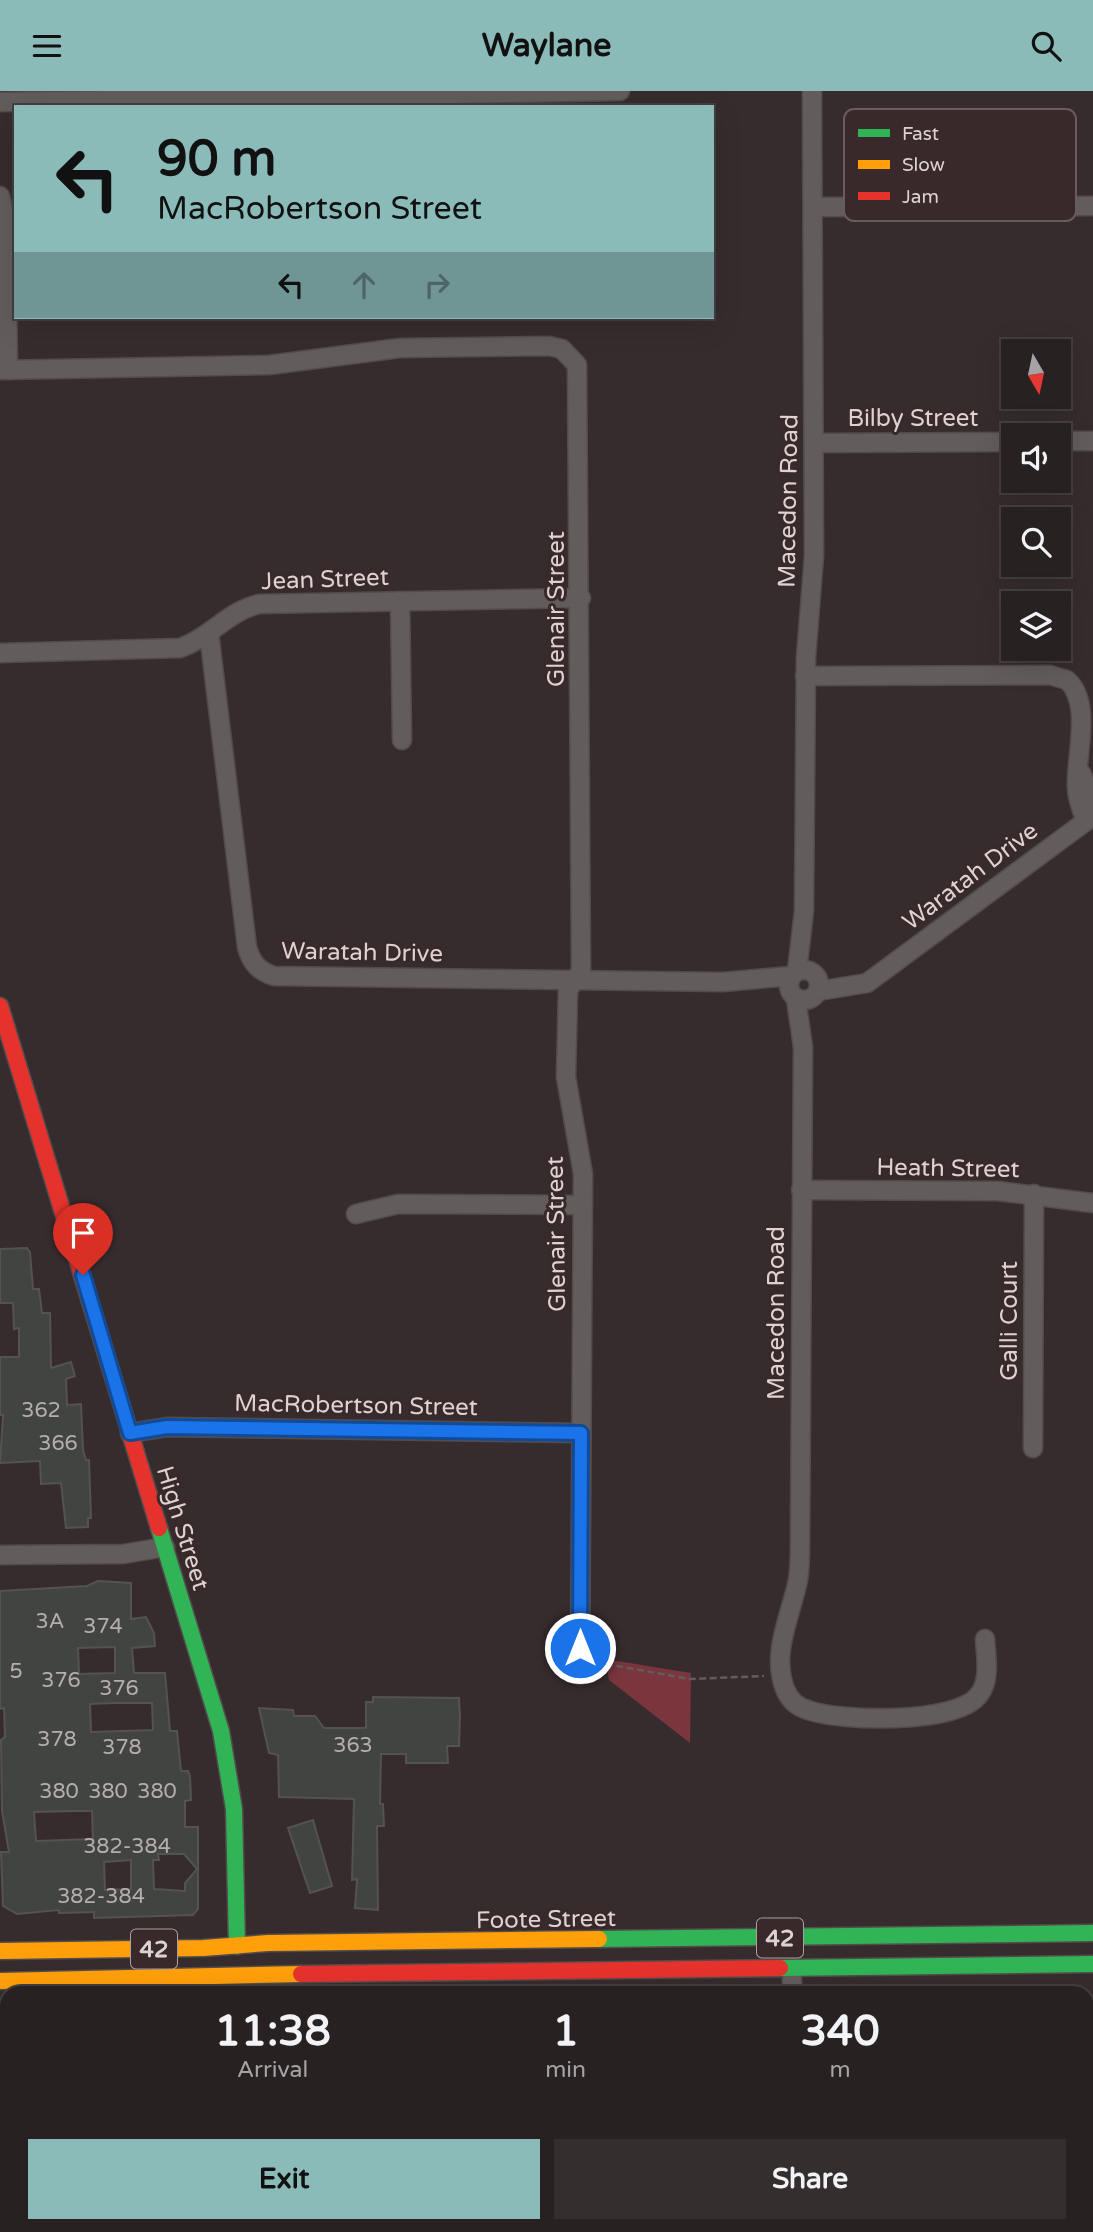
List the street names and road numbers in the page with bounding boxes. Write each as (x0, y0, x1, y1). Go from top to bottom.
street label: Bilby Street (847, 404, 979, 433)
street label: Macedon Road (772, 414, 805, 588)
street label: Glenair Street (542, 531, 571, 687)
street label: Jean Street (261, 563, 389, 596)
street label: Waratah Drive (897, 816, 1044, 937)
street label: Waratah Drive (281, 937, 443, 968)
street label: Heath Street (876, 1153, 1020, 1184)
street label: Glenair Street (541, 1156, 572, 1312)
street label: Macedon Road (762, 1226, 791, 1400)
street label: Galli Court (995, 1261, 1024, 1381)
street label: MacRobertson Street (234, 1389, 478, 1422)
street label: High Street (150, 1462, 215, 1594)
street label: Foote Street (476, 1904, 616, 1935)
road number: 42 (757, 1919, 803, 1957)
road number: 42 (131, 1930, 177, 1969)

